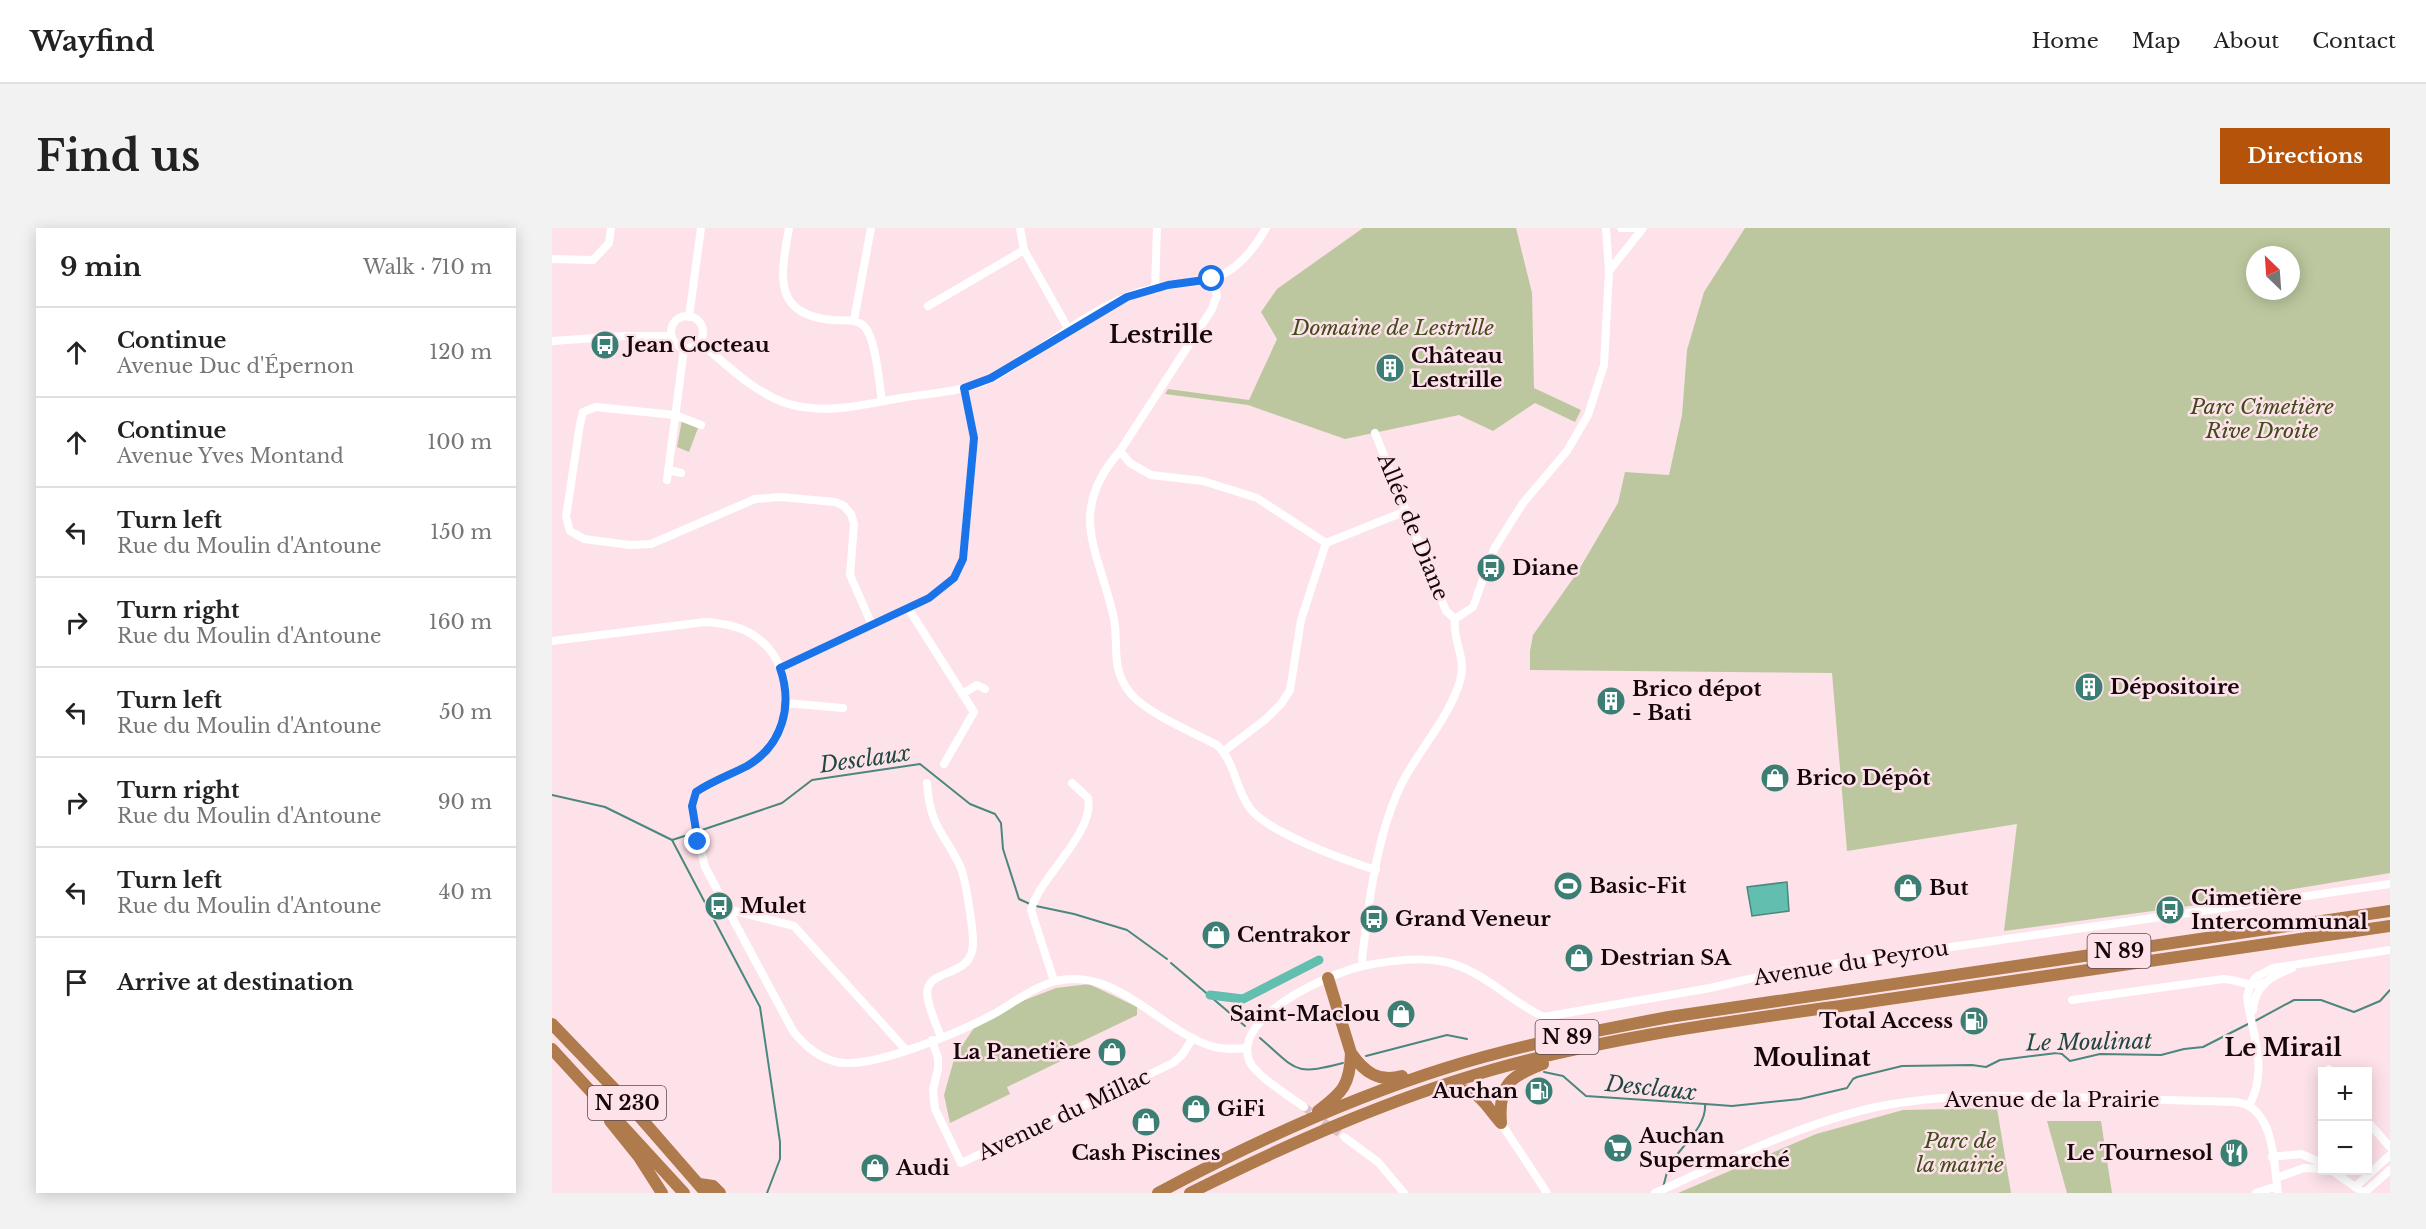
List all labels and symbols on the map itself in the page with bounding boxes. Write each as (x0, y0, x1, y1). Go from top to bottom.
north arrow (2246, 246, 2300, 300)
route start (1198, 265, 1224, 291)
park label: Domaine de Lestrille (1291, 315, 1494, 341)
district label: Lestrille (1109, 320, 1213, 349)
bus stop icon: Jean Cocteau (589, 329, 621, 361)
place label: Jean Cocteau (622, 332, 770, 358)
place label: Château Lestrille (1411, 343, 1503, 393)
building icon: Château Lestrille (1374, 352, 1406, 384)
park label: Parc Cimetière Rive Droite (2189, 394, 2334, 444)
street label: Allée de Diane (1371, 449, 1454, 604)
bus stop icon: Diane (1475, 552, 1507, 584)
place label: Diane (1512, 555, 1579, 581)
building icon: Dépositoire (2073, 671, 2105, 703)
place label: Dépositoire (2110, 674, 2240, 700)
place label: Brico dépot - Bati (1632, 676, 1761, 726)
building icon: Brico dépot - Bati (1595, 685, 1627, 717)
water label: Desclaux (817, 739, 913, 779)
shop icon: Brico Dépôt (1759, 762, 1791, 794)
place label: Brico Dépôt (1796, 765, 1930, 791)
route end (684, 828, 710, 854)
sports icon: Basic-Fit (1552, 870, 1584, 902)
shop icon: But (1892, 872, 1924, 904)
place label: Basic-Fit (1589, 873, 1686, 899)
place label: But (1929, 875, 1969, 901)
place label: Cimetière Intercommunal (2191, 885, 2368, 935)
bus stop icon: Mulet (703, 890, 735, 922)
place label: Mulet (740, 893, 806, 919)
bus stop icon: Cimetière Intercommunal (2154, 894, 2186, 926)
bus stop icon: Grand Veneur (1358, 903, 1390, 935)
place label: Grand Veneur (1395, 906, 1551, 932)
shop icon: Centrakor (1200, 919, 1232, 951)
place label: Centrakor (1237, 922, 1351, 948)
road number: N 89 (2088, 934, 2150, 968)
street label: Avenue du Peyrou (1751, 935, 1950, 991)
shop icon: Destrian SA (1563, 942, 1595, 974)
place label: Destrian SA (1600, 945, 1732, 971)
shop icon: Saint-Maclou (1385, 998, 1417, 1030)
place label: Saint-Maclou (1230, 1001, 1380, 1027)
fuel station icon: Total Access (1958, 1005, 1990, 1037)
place label: Total Access (1819, 1008, 1953, 1034)
road number: N 89 (1536, 1020, 1598, 1054)
water label: Le Moulinat (2025, 1027, 2152, 1057)
district label: Le Mirail (2224, 1033, 2342, 1062)
shop icon: La Panetière (1096, 1036, 1128, 1068)
place label: La Panetière (953, 1039, 1091, 1065)
district label: Moulinat (1753, 1043, 1872, 1072)
street label: Avenue du Millac (973, 1064, 1154, 1167)
water label: Desclaux (1603, 1070, 1698, 1106)
fuel station icon: Auchan (1523, 1075, 1555, 1107)
place label: Auchan (1432, 1078, 1518, 1104)
road number: N 230 (588, 1086, 666, 1120)
street label: Avenue de la Prairie (1944, 1087, 2159, 1113)
shop icon: GiFi (1180, 1093, 1212, 1125)
place label: GiFi (1217, 1096, 1265, 1122)
shop icon: Cash Piscines (1130, 1106, 1162, 1138)
place label: Auchan Supermarché (1638, 1123, 1790, 1173)
park label: Parc de la mairie (1916, 1128, 2004, 1178)
supermarket icon: Auchan Supermarché (1602, 1132, 1634, 1164)
restaurant icon: Le Tournesol (2218, 1137, 2250, 1169)
place label: Cash Piscines (1072, 1140, 1221, 1166)
place label: Le Tournesol (2066, 1140, 2214, 1166)
shop icon: Audi (859, 1152, 891, 1184)
place label: Audi (895, 1155, 950, 1181)

